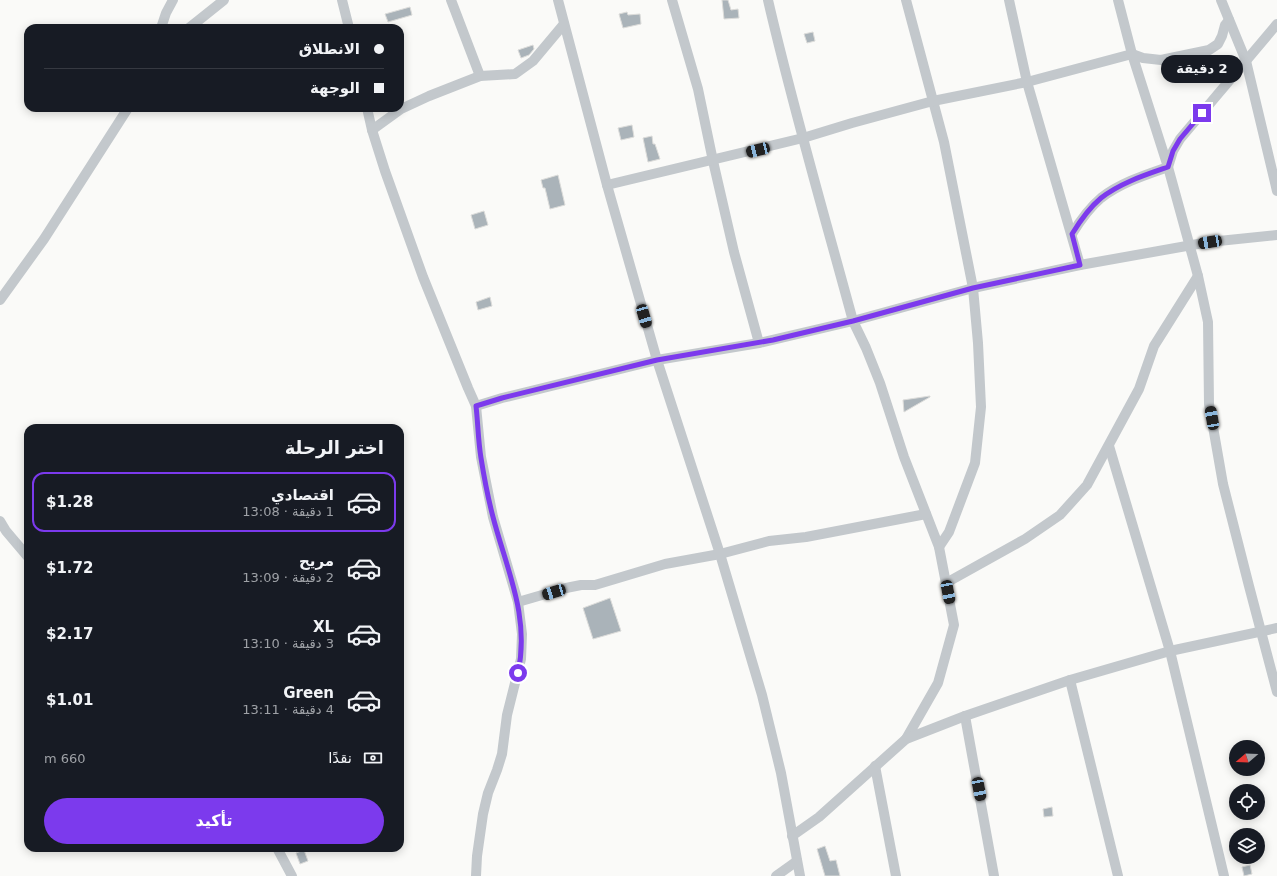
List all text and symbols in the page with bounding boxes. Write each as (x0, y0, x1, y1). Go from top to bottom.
text: الانطلاق (299, 40, 360, 58)
callout: 2 دقيقة (1161, 55, 1243, 83)
text: 2 دقيقة (1176, 61, 1228, 76)
text: الوجهة (310, 79, 360, 97)
route end (1193, 104, 1211, 122)
car (745, 141, 771, 159)
car (1197, 234, 1223, 250)
car (635, 303, 653, 329)
car (1204, 405, 1220, 431)
text: اختر الرحلة (285, 437, 384, 458)
icon: car (346, 484, 382, 520)
text: اقتصادي (271, 486, 334, 504)
text: $1.28 (46, 493, 93, 511)
text: 1 دقيقة · 13:08 (242, 504, 334, 519)
icon: car (346, 550, 382, 586)
text: مريح (299, 552, 334, 570)
text: $1.72 (46, 559, 93, 577)
text: 2 دقيقة · 13:09 (242, 570, 334, 585)
car (940, 579, 956, 605)
car (541, 583, 567, 601)
icon: car (346, 616, 382, 652)
text: XL (313, 618, 334, 636)
text: $2.17 (46, 625, 93, 643)
text: 3 دقيقة · 13:10 (242, 636, 334, 651)
route start (509, 664, 527, 682)
icon: car (346, 682, 382, 718)
text: Green (283, 684, 334, 702)
text: $1.01 (46, 691, 93, 709)
text: 4 دقيقة · 13:11 (242, 702, 334, 717)
north arrow (1229, 740, 1265, 776)
map controls (1229, 740, 1265, 864)
icon: cash (362, 747, 384, 769)
text: نقدًا (328, 749, 352, 767)
text: 660 m (44, 751, 86, 766)
car (971, 776, 987, 802)
button: locate (1229, 784, 1265, 820)
button: تأكيد (44, 798, 384, 844)
button: layers (1229, 828, 1265, 864)

